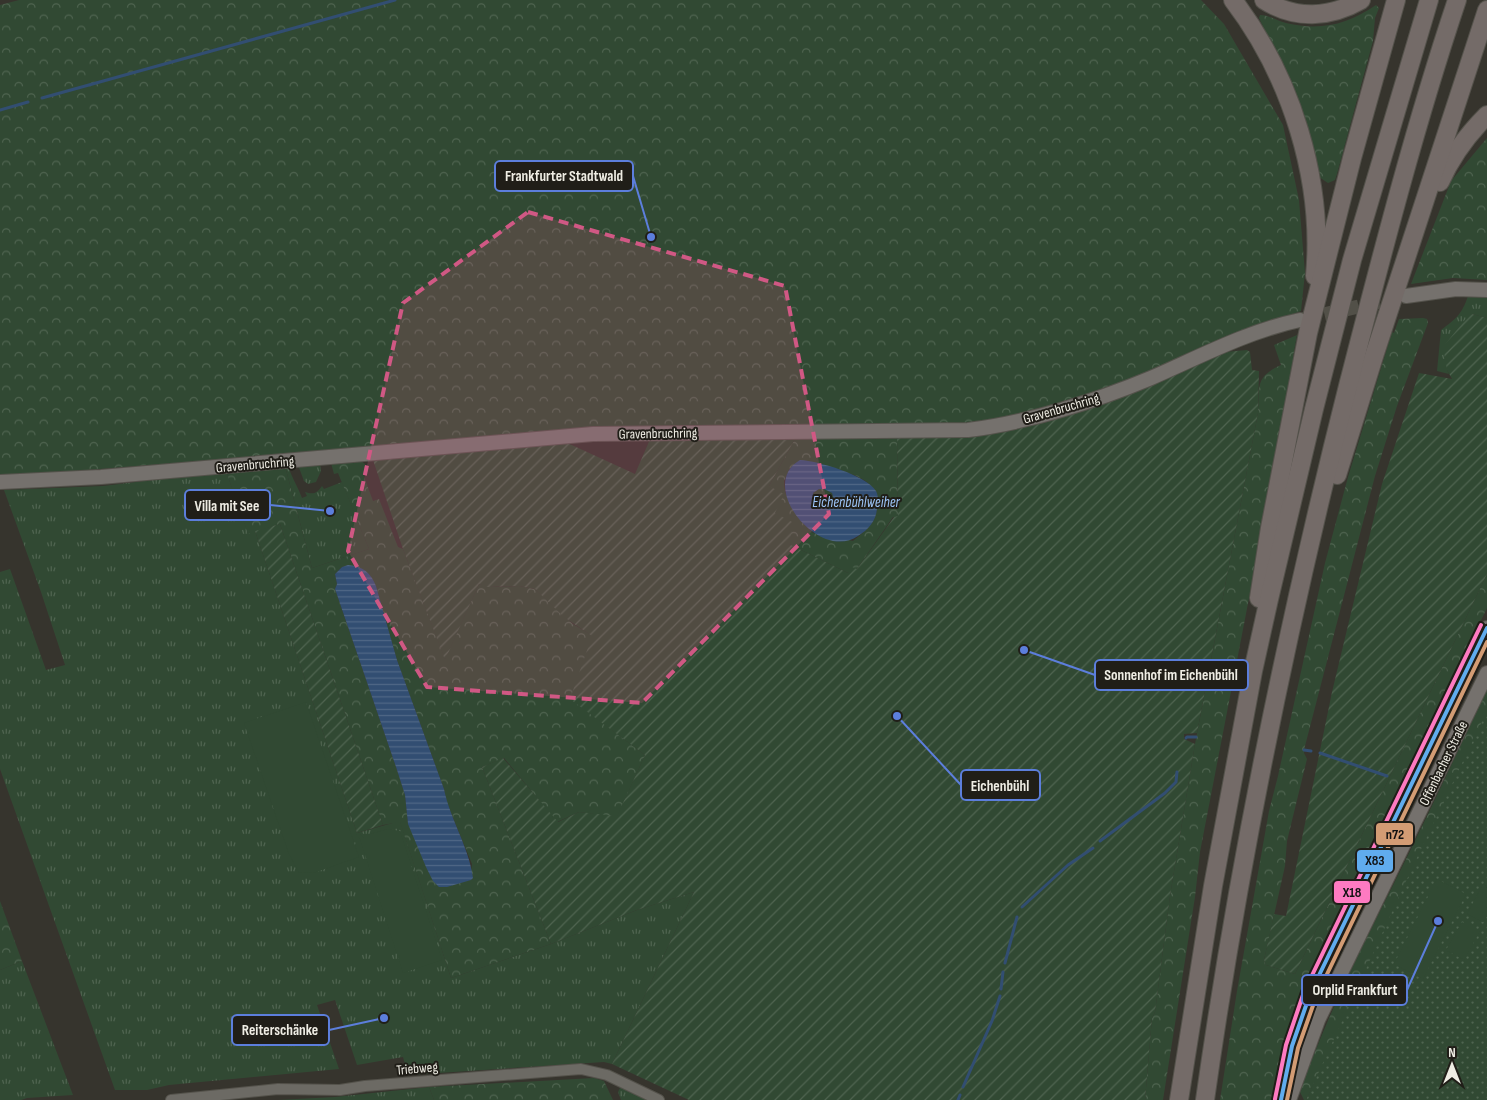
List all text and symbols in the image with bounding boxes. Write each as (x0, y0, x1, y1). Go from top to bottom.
callout: Frankfurter Stadtwald (495, 161, 633, 191)
text: Frankfurter Stadtwald (505, 167, 623, 186)
street label: Gravenbruchring (1021, 389, 1102, 427)
street label: Gravenbruchring (619, 424, 698, 443)
street label: Gravenbruchring (215, 453, 295, 476)
callout: Villa mit See (185, 490, 270, 520)
water label: Eichenbühlweiher (812, 493, 901, 512)
text: Villa mit See (195, 497, 259, 516)
callout: Sonnenhof im Eichenbühl (1095, 660, 1248, 690)
text: Sonnenhof im Eichenbühl (1104, 666, 1238, 685)
street label: Offenbacher Straße (1416, 718, 1471, 808)
callout: Eichenbühl (961, 770, 1040, 800)
text: Eichenbühl (971, 777, 1029, 796)
line badge: n72 (1375, 822, 1414, 846)
text: n72 (1386, 826, 1404, 843)
line badge: X83 (1356, 849, 1394, 873)
text: X83 (1364, 852, 1385, 869)
line badge: X18 (1333, 880, 1371, 904)
text: X18 (1342, 884, 1362, 901)
callout: Orplid Frankfurt (1302, 975, 1407, 1005)
text: Orplid Frankfurt (1313, 981, 1397, 1000)
callout: Reiterschänke (232, 1015, 329, 1045)
text: Reiterschänke (242, 1021, 318, 1040)
north arrow (1427, 1040, 1477, 1090)
text: N (1448, 1044, 1456, 1061)
street label: Triebweg (396, 1058, 439, 1079)

